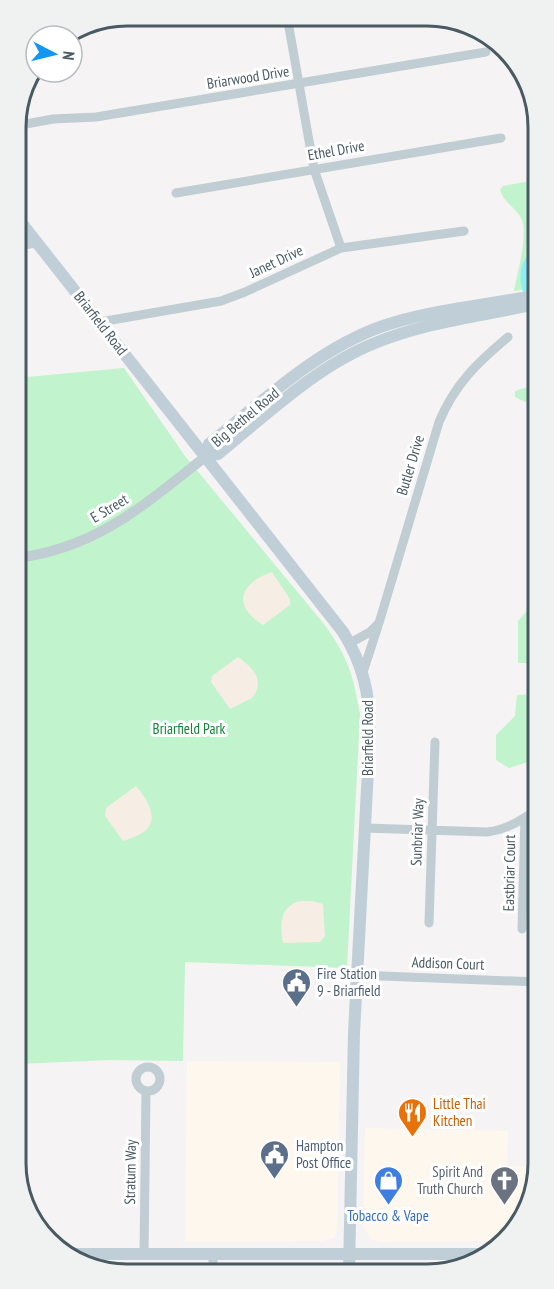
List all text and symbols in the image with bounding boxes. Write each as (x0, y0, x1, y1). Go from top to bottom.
north arrow (24, 24, 84, 84)
text: N (58, 50, 79, 61)
street label: Briarwood Drive (205, 61, 291, 93)
street label: Ethel Drive (306, 136, 366, 164)
street label: Janet Drive (245, 240, 306, 282)
street label: Briarfield Road (70, 287, 132, 359)
street label: Big Bethel Road (207, 383, 283, 451)
street label: Butler Drive (392, 433, 428, 497)
street label: E Street (87, 489, 131, 527)
street label: Briarfield Road (358, 700, 377, 776)
park label: Briarfield Park (153, 719, 226, 738)
street label: Sunbriar Way (406, 798, 428, 866)
street label: Eastbriar Court (499, 834, 519, 912)
street label: Addison Court (411, 952, 485, 974)
place label: Fire Station 9 - Briarfield (317, 964, 381, 1000)
public building icon: Fire Station 9 - Briarfield (280, 966, 312, 1008)
place label: Little Thai Kitchen (433, 1094, 486, 1130)
restaurant icon: Little Thai Kitchen (396, 1096, 428, 1138)
place label: Hampton Post Office (296, 1136, 351, 1172)
public building icon: Hampton Post Office (259, 1138, 291, 1180)
street label: Stratum Way (120, 1139, 140, 1205)
place label: Spirit And Truth Church (417, 1162, 483, 1198)
shop icon: Tobacco & Vape (372, 1164, 404, 1206)
church icon: Spirit And Truth Church (488, 1164, 520, 1206)
place label: Tobacco & Vape (347, 1206, 429, 1225)

